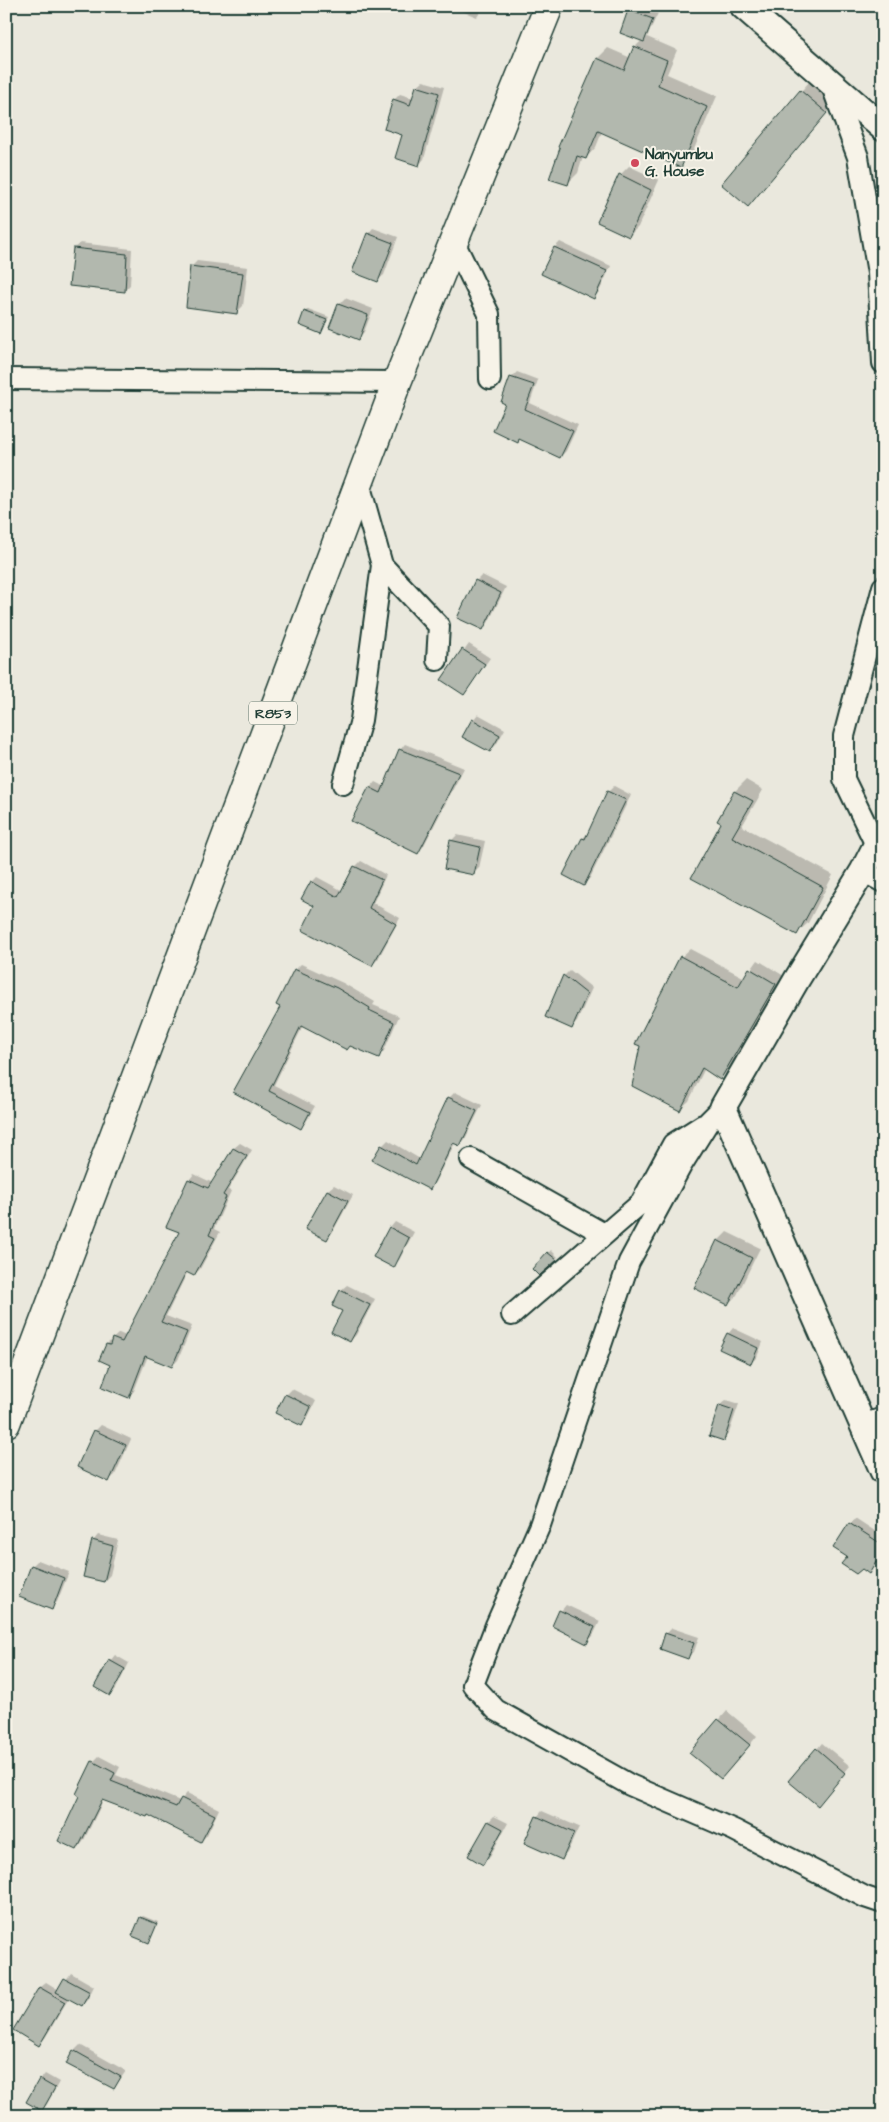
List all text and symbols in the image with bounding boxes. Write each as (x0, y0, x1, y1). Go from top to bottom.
place label: Nanyumbu G. House (645, 144, 713, 182)
marker: Nanyumbu G. House (629, 157, 641, 169)
road number: R853 (249, 701, 297, 724)

